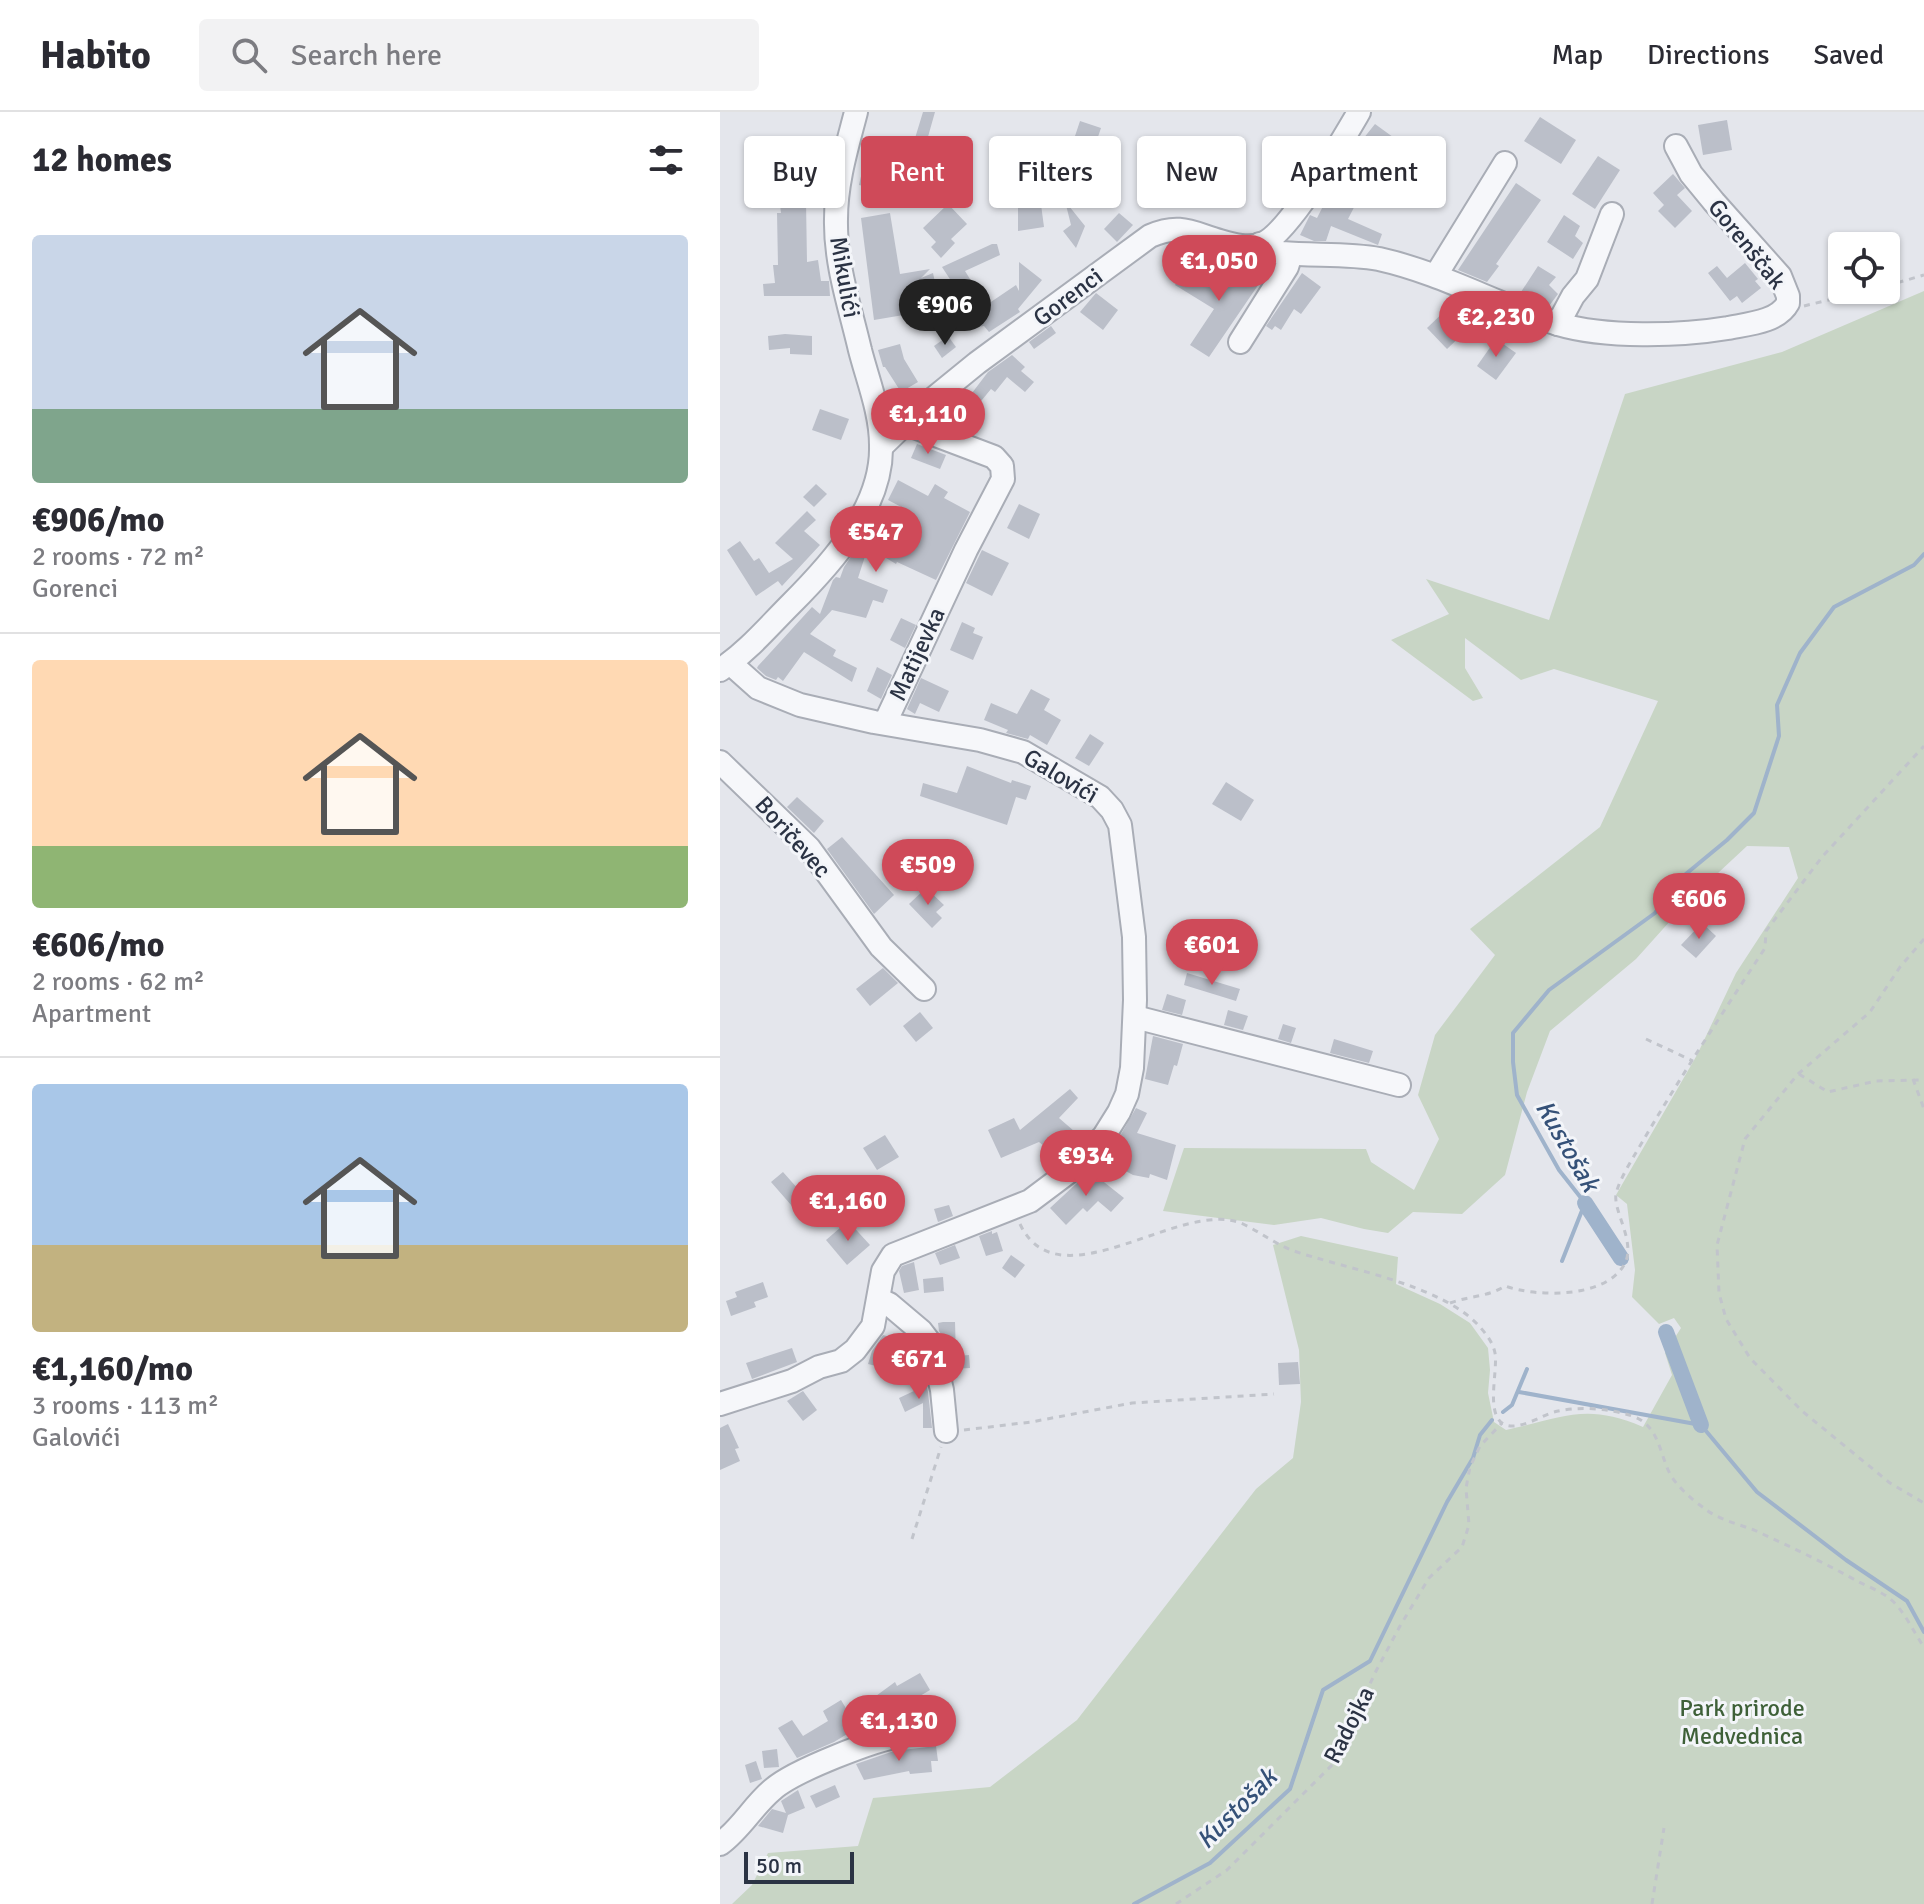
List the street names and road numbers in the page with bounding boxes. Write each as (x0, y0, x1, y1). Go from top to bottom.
street label: Gorenščak (1702, 193, 1792, 295)
street label: Mikulići (823, 234, 867, 320)
street label: Gorenci (1027, 261, 1109, 333)
street label: Matijevka (882, 602, 952, 706)
street label: Galovići (1018, 742, 1104, 810)
street label: Boričevec (749, 790, 837, 884)
street label: Radojka (1317, 1681, 1381, 1769)

